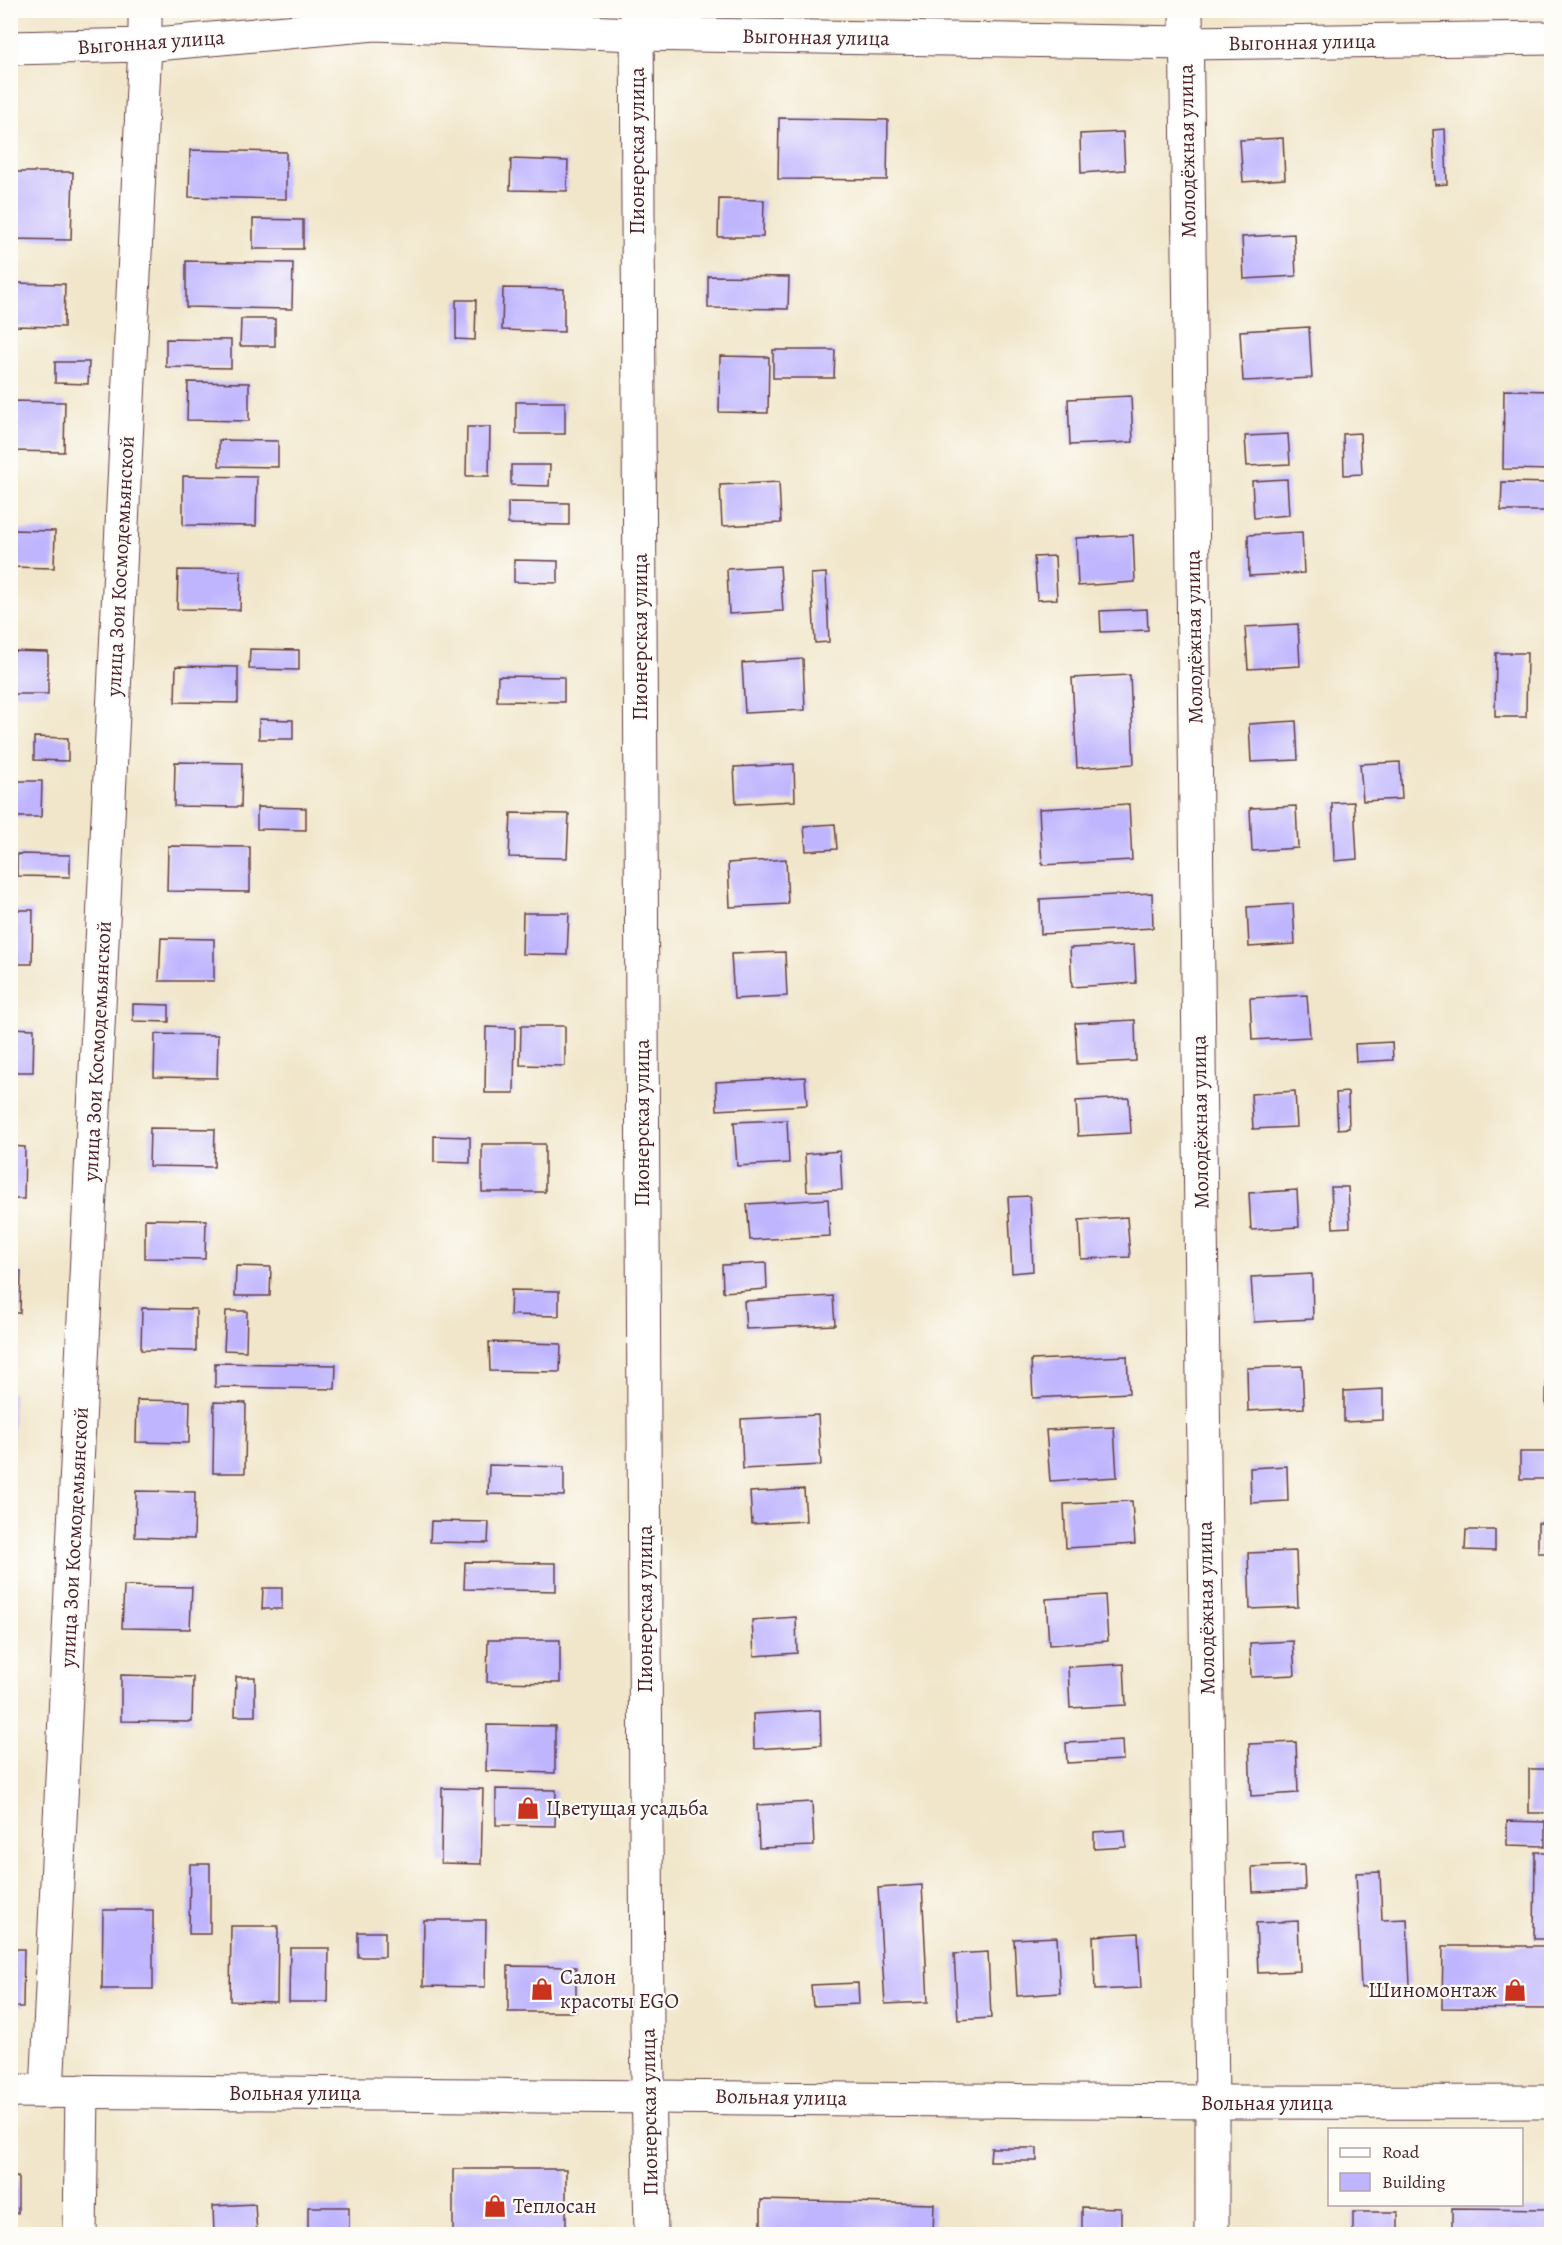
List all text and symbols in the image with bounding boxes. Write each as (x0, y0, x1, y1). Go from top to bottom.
street label: Выгонная улица (742, 22, 890, 52)
street label: Выгонная улица (76, 23, 226, 61)
street label: Выгонная улица (1228, 27, 1376, 57)
street label: Молодёжная улица (1171, 63, 1203, 238)
street label: Пионерская улица (623, 67, 651, 235)
street label: улица Зои Космодемьянской (99, 435, 141, 698)
street label: Молодёжная улица (1178, 549, 1210, 724)
street label: Пионерская улица (626, 553, 654, 721)
street label: улица Зои Космодемьянской (76, 920, 118, 1183)
street label: Молодёжная улица (1184, 1034, 1216, 1209)
street label: Пионерская улица (628, 1039, 656, 1207)
street label: улица Зои Космодемьянской (53, 1406, 95, 1669)
street label: Молодёжная улица (1190, 1520, 1222, 1695)
street label: Пионерская улица (631, 1525, 659, 1693)
place label: Цветущая усадьба (546, 1794, 709, 1822)
shop icon: Цветущая усадьба (515, 1795, 541, 1821)
place label: Салон красоты EGO (560, 1963, 679, 2015)
shop icon: Салон красоты EGO (529, 1976, 555, 2002)
place label: Шиномонтаж (1368, 1976, 1497, 2004)
shop icon: Шиномонтаж (1502, 1977, 1528, 2003)
street label: Пионерская улица (634, 2028, 664, 2196)
street label: Вольная улица (229, 2079, 362, 2107)
street label: Вольная улица (715, 2082, 848, 2112)
street label: Вольная улица (1201, 2089, 1334, 2117)
legend (1328, 2128, 1523, 2206)
text: Road (1382, 2140, 1420, 2164)
text: Building (1382, 2170, 1446, 2194)
place label: Теплосан (513, 2192, 597, 2220)
shop icon: Теплосан (482, 2193, 508, 2219)

